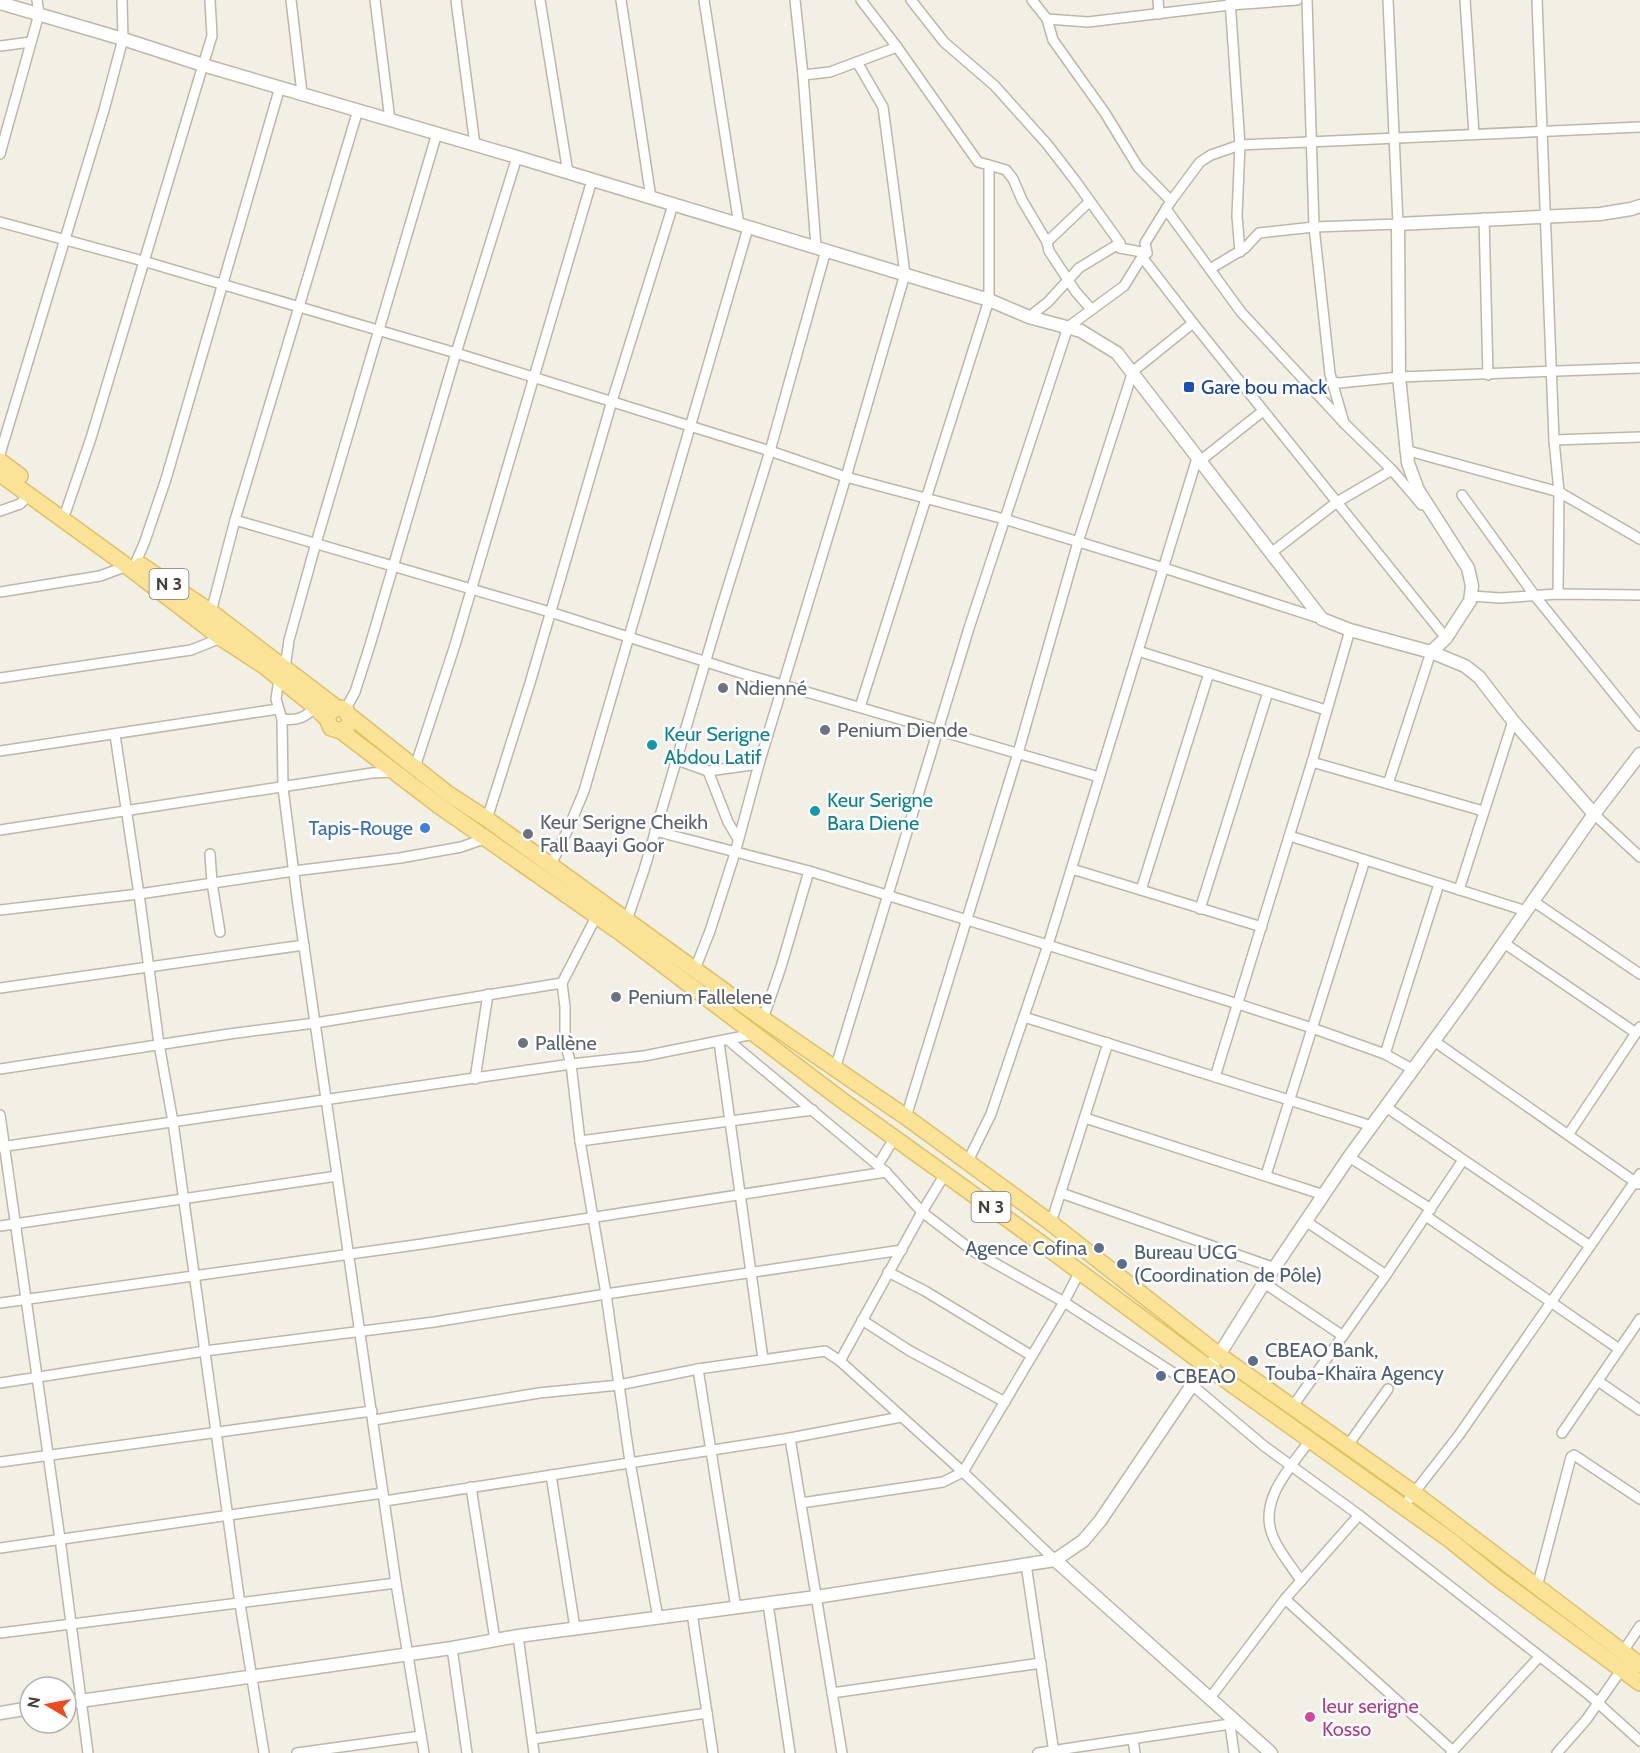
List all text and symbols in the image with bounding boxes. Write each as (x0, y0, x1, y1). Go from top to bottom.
place label: Gare bou mack (1201, 375, 1327, 399)
marker: Gare bou mack (1182, 380, 1196, 394)
road number: N 3 (150, 569, 188, 599)
place label: Ndienné (735, 676, 807, 700)
marker: Ndienné (716, 681, 730, 695)
place label: Penium Diende (837, 718, 968, 742)
place label: Keur Serigne Abdou Latif (664, 722, 770, 769)
marker: Penium Diende (818, 723, 832, 737)
marker: Keur Serigne Abdou Latif (645, 738, 659, 752)
place label: Keur Serigne Bara Diene (827, 788, 933, 835)
marker: Keur Serigne Bara Diene (808, 804, 822, 818)
place label: Keur Serigne Cheikh Fall Baayi Goor (540, 810, 708, 857)
place label: Tapis-Rouge (308, 816, 413, 840)
marker: Tapis-Rouge (418, 821, 432, 835)
marker: Keur Serigne Cheikh Fall Baayi Goor (521, 827, 535, 841)
place label: Penium Fallelene (628, 985, 772, 1009)
marker: Penium Fallelene (609, 990, 623, 1004)
place label: Pallène (535, 1031, 597, 1055)
marker: Pallène (516, 1036, 530, 1050)
road number: N 3 (972, 1192, 1010, 1222)
place label: Agence Cofina (965, 1236, 1087, 1260)
place label: Bureau UCG (Coordination de Pôle) (1134, 1240, 1322, 1287)
marker: Agence Cofina (1092, 1241, 1106, 1255)
marker: Bureau UCG (Coordination de Pôle) (1115, 1257, 1129, 1271)
place label: CBEAO Bank, Touba-Khaïra Agency (1265, 1338, 1444, 1385)
marker: CBEAO Bank, Touba-Khaïra Agency (1246, 1354, 1260, 1368)
place label: CBEAO (1173, 1364, 1236, 1388)
marker: CBEAO (1154, 1369, 1168, 1383)
north arrow (18, 1675, 78, 1735)
place label: leur serigne Kosso (1322, 1694, 1419, 1741)
text: N (23, 1695, 44, 1710)
marker: leur serigne Kosso (1303, 1710, 1317, 1724)

